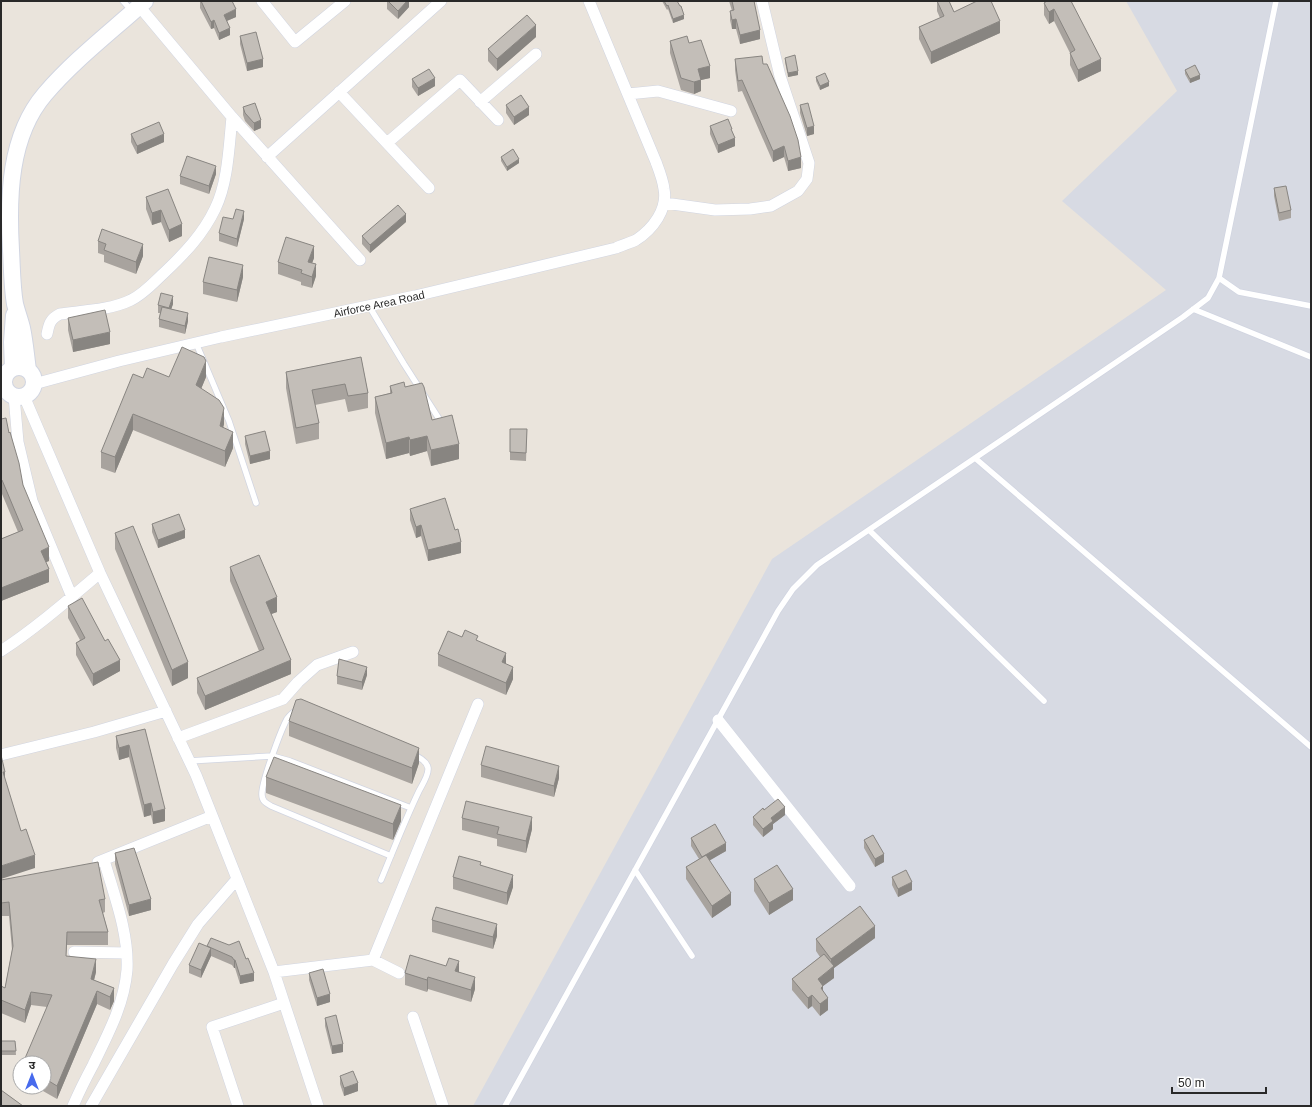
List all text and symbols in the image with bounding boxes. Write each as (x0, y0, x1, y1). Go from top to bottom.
street label: Airforce Area Road (332, 288, 426, 320)
north arrow (12, 1055, 52, 1095)
text: उ (29, 1059, 36, 1071)
scale bar (1172, 1069, 1266, 1095)
text: 50 m (1178, 1076, 1205, 1090)

